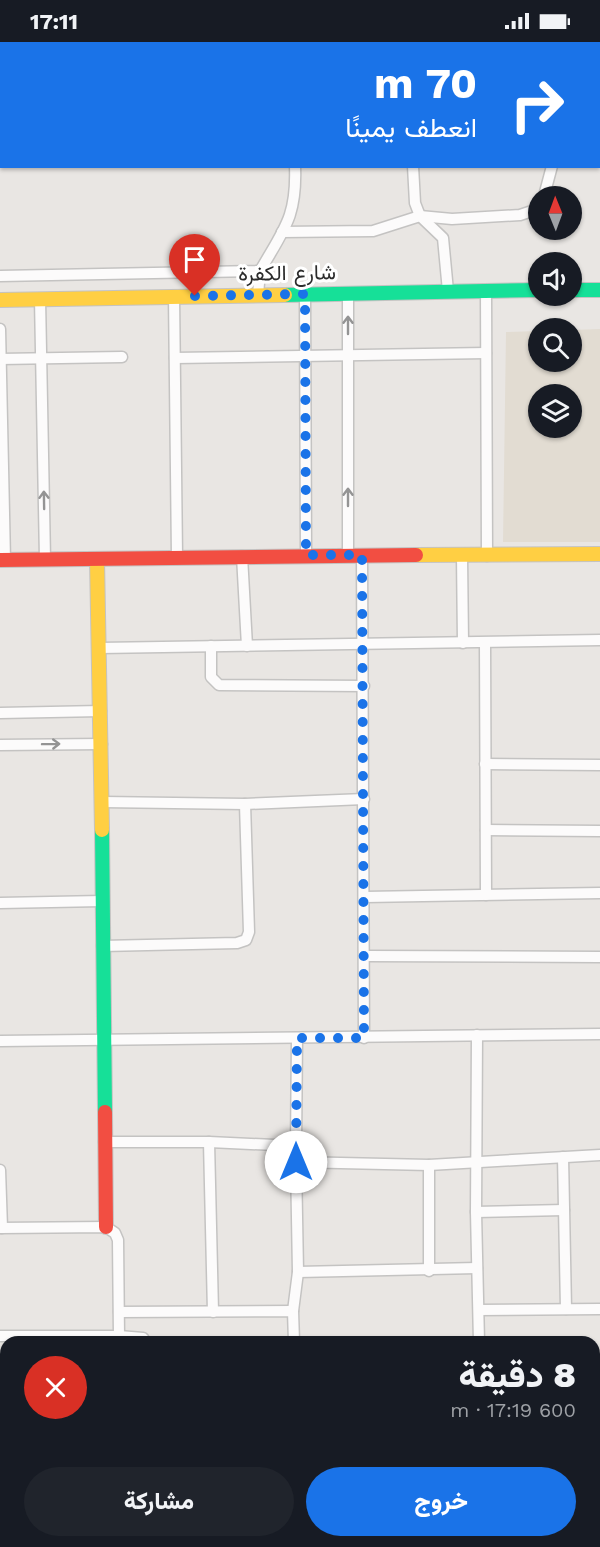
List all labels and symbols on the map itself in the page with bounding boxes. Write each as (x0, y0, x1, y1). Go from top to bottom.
north arrow (528, 186, 582, 240)
pin (169, 234, 220, 296)
street label: شارع الكفرة (238, 259, 336, 288)
one-way arrow (342, 315, 354, 335)
one-way arrow (342, 488, 354, 508)
one-way arrow (38, 491, 50, 511)
one-way arrow (41, 739, 61, 750)
position arrow (264, 1130, 328, 1194)

